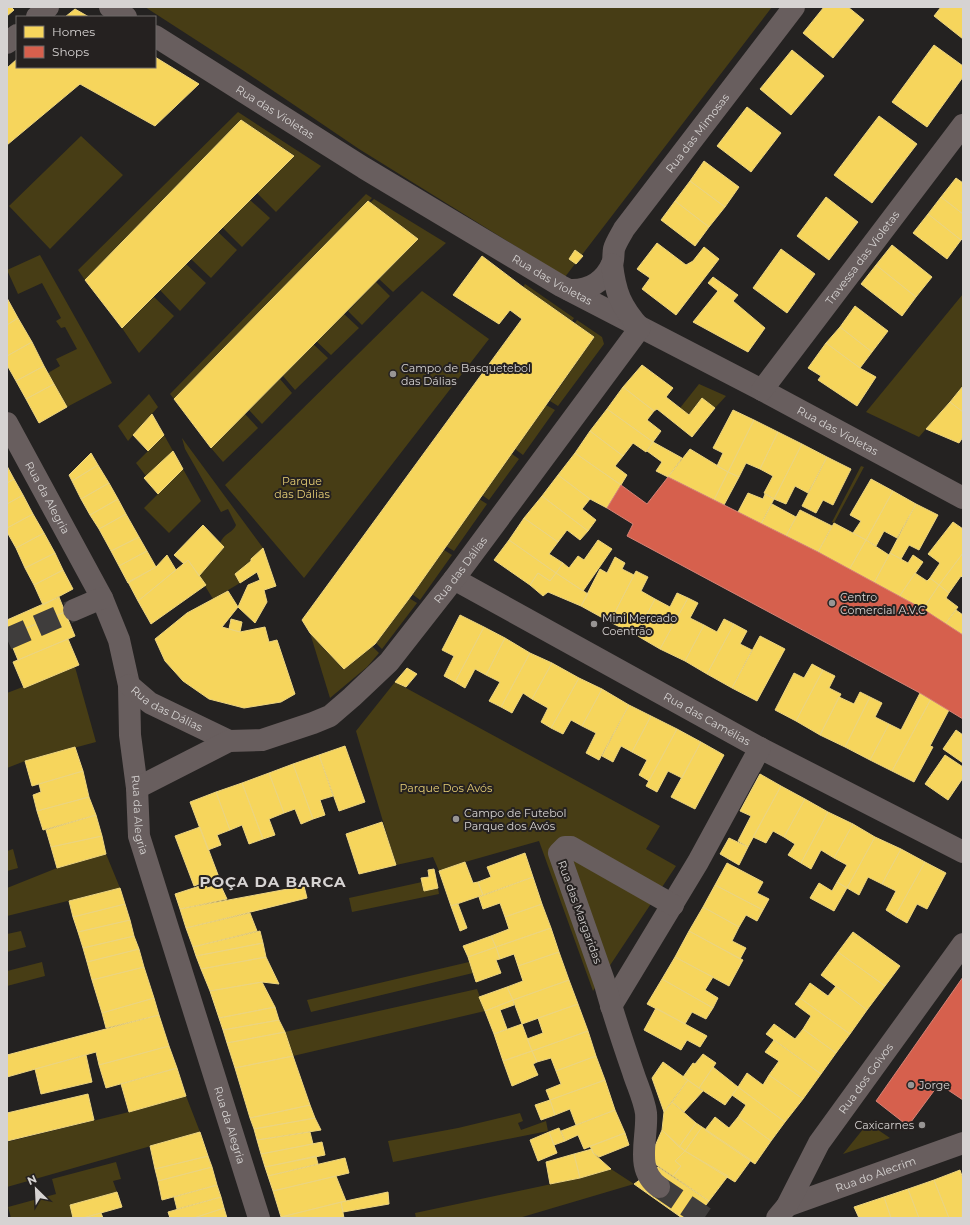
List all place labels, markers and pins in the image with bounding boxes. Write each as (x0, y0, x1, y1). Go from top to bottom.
place label: Campo de Basquetebol das Dálias (401, 361, 531, 388)
marker: Campo de Basquetebol das Dálias (388, 369, 398, 379)
place label: Centro Comercial A.V.C (840, 590, 926, 617)
marker: Centro Comercial A.V.C (827, 598, 837, 608)
place label: Mini Mercado Coentrão (602, 611, 677, 638)
marker: Mini Mercado Coentrão (589, 619, 599, 629)
place label: Campo de Futebol Parque dos Avós (464, 806, 566, 833)
marker: Campo de Futebol Parque dos Avós (451, 814, 461, 824)
place label: Jorge (918, 1078, 950, 1092)
marker: Jorge (906, 1080, 916, 1090)
place label: Caxicarnes (855, 1118, 915, 1132)
marker: Caxicarnes (917, 1120, 927, 1130)

